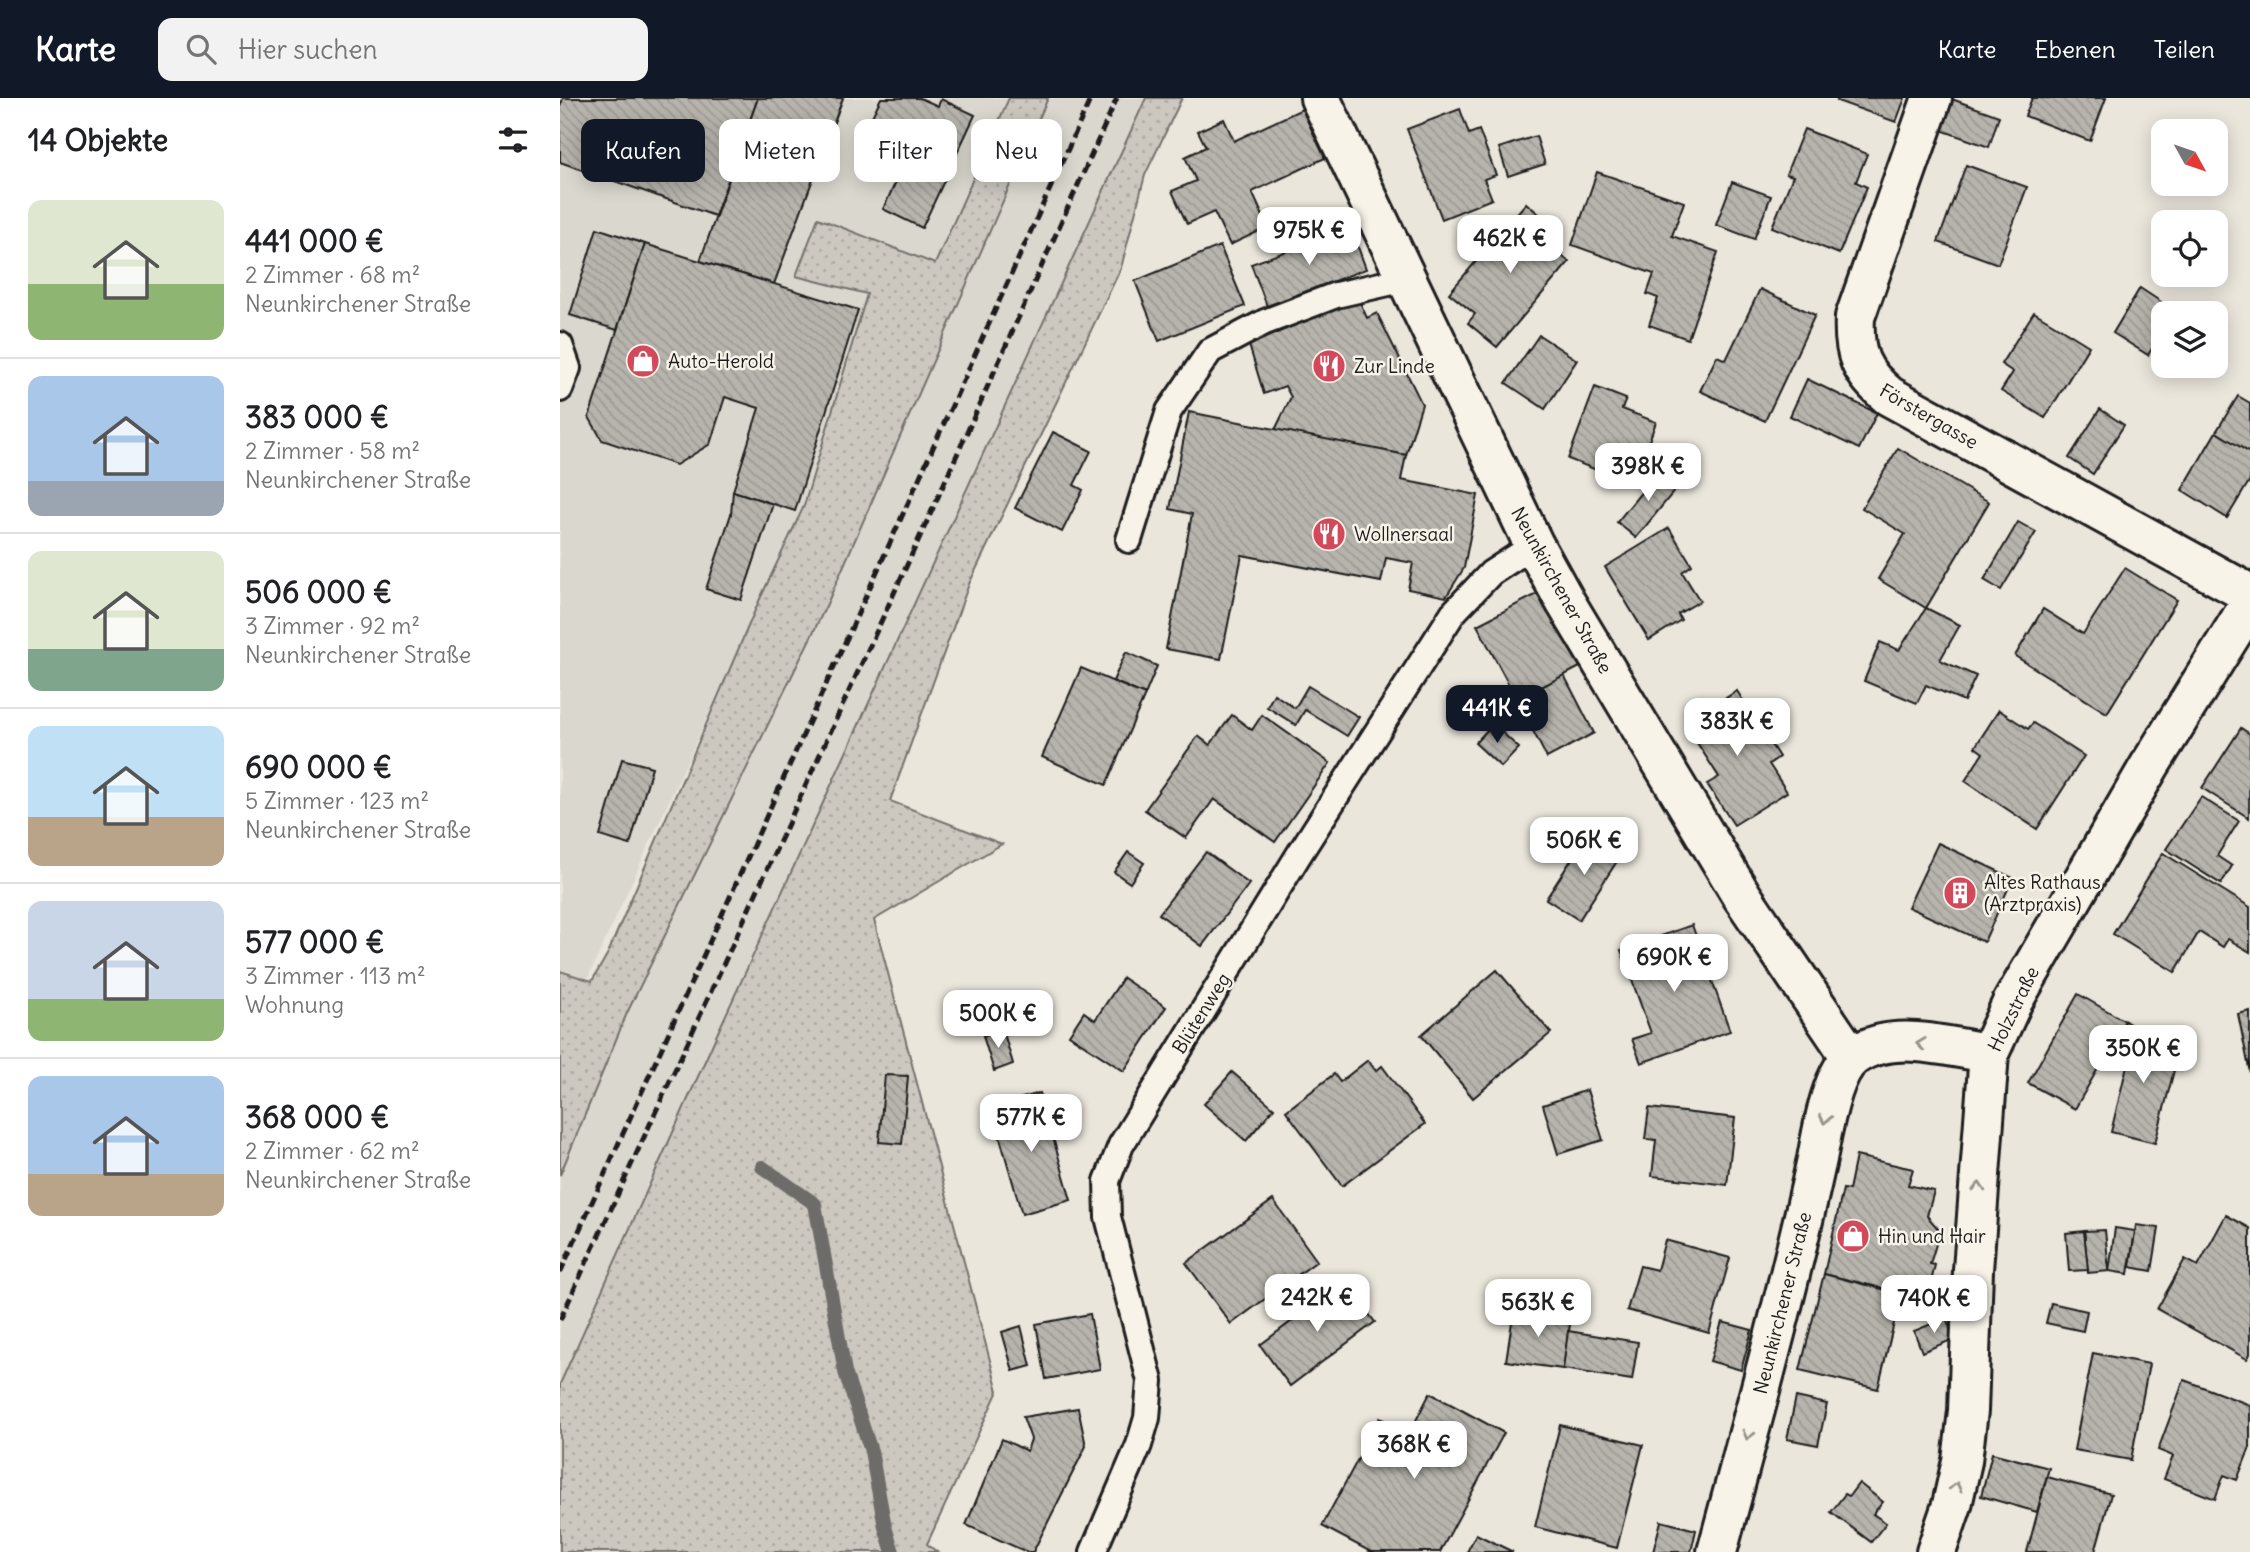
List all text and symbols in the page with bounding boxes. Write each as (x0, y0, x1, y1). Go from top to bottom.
search box (158, 18, 648, 81)
text: Karte (35, 28, 116, 70)
icon: search (182, 30, 220, 68)
text: Hier suchen (238, 33, 378, 66)
text: Karte (1938, 34, 1997, 64)
text: Ebenen (2035, 34, 2116, 64)
text: Teilen (2154, 34, 2215, 64)
chip: Kaufen (581, 119, 705, 182)
chip: Mieten (719, 119, 840, 182)
chip: Filter (854, 119, 957, 182)
chip: Neu (971, 119, 1062, 182)
north arrow (2151, 119, 2228, 196)
map controls (2151, 119, 2228, 378)
text: 14 Objekte (28, 121, 168, 159)
icon: filters (494, 121, 532, 159)
pin: 975K € (1252, 208, 1366, 267)
button: locate (2151, 210, 2228, 287)
text: 975K € (1273, 215, 1345, 244)
pin: 462K € (1453, 216, 1567, 275)
text: 441 000 € (245, 222, 384, 260)
text: 462K € (1473, 223, 1547, 252)
icon: home (84, 228, 168, 312)
text: 2 Zimmer · 68 m² (245, 260, 420, 289)
text: Neunkirchener Straße (245, 289, 471, 318)
button: layers (2151, 301, 2228, 378)
shop icon: Auto-Herold (624, 342, 662, 380)
restaurant icon: Zur Linde (1310, 347, 1348, 385)
place label: Auto-Herold (668, 349, 774, 373)
place label: Zur Linde (1354, 354, 1435, 378)
street label: Förstergasse (1875, 378, 1983, 454)
text: 383 000 € (245, 398, 389, 436)
icon: home (84, 404, 168, 488)
text: 2 Zimmer · 58 m² (245, 436, 420, 465)
pin: 398K € (1591, 444, 1705, 503)
text: 398K € (1611, 451, 1685, 480)
text: Neunkirchener Straße (245, 465, 471, 494)
street label: Neunkirchener Straße (1506, 502, 1618, 678)
restaurant icon: Wollnersaal (1310, 515, 1348, 553)
place label: Wollnersaal (1354, 522, 1453, 546)
text: 506 000 € (245, 573, 392, 611)
icon: home (84, 579, 168, 663)
text: 3 Zimmer · 92 m² (245, 611, 420, 640)
text: Neunkirchener Straße (245, 640, 471, 669)
pin: 441K € (1440, 686, 1554, 745)
text: 441K € (1462, 693, 1532, 722)
pin: 383K € (1680, 698, 1794, 758)
text: 383K € (1700, 706, 1774, 735)
text: 690 000 € (245, 748, 392, 786)
icon: home (84, 754, 168, 838)
text: 5 Zimmer · 123 m² (245, 786, 429, 815)
text: Neunkirchener Straße (245, 815, 471, 844)
pin: 506K € (1527, 818, 1641, 877)
text: 506K € (1546, 825, 1622, 854)
place label: Altes Rathaus (Arztpraxis) (1984, 870, 2101, 916)
building icon: Altes Rathaus (Arztpraxis) (1941, 874, 1979, 912)
text: 577 000 € (245, 923, 384, 961)
icon: home (84, 929, 168, 1013)
pin: 690K € (1617, 934, 1731, 994)
text: 690K € (1636, 942, 1712, 971)
text: 3 Zimmer · 113 m² (245, 961, 426, 990)
street label: Holzstraße (1982, 963, 2044, 1055)
street label: Blütenweg (1167, 968, 1235, 1058)
text: Wohnung (245, 990, 344, 1019)
pin: 500K € (941, 990, 1055, 1050)
text: 500K € (959, 998, 1037, 1027)
pin: 350K € (2086, 1026, 2200, 1085)
text: 350K € (2105, 1033, 2181, 1062)
one-way arrow (1915, 1036, 1927, 1051)
pin: 577K € (974, 1094, 1088, 1154)
text: 368 000 € (245, 1098, 389, 1136)
text: 577K € (996, 1102, 1066, 1131)
icon: home (84, 1104, 168, 1188)
one-way arrow (1819, 1113, 1834, 1125)
text: 2 Zimmer · 62 m² (245, 1136, 420, 1165)
text: Neunkirchener Straße (245, 1165, 471, 1194)
one-way arrow (1971, 1181, 1986, 1192)
street label: Neunkirchener Straße (1748, 1209, 1816, 1397)
shop icon: Hin und Hair (1834, 1217, 1872, 1255)
place label: Hin und Hair (1878, 1224, 1986, 1248)
pin: 242K € (1260, 1274, 1374, 1334)
pin: 740K € (1877, 1276, 1991, 1335)
pin: 563K € (1481, 1280, 1595, 1339)
text: 242K € (1281, 1282, 1353, 1311)
text: 740K € (1897, 1283, 1971, 1312)
text: 563K € (1501, 1287, 1575, 1316)
pin: 368K € (1357, 1422, 1471, 1481)
text: 368K € (1377, 1429, 1451, 1458)
one-way arrow (1742, 1429, 1756, 1441)
one-way arrow (1948, 1481, 1962, 1493)

